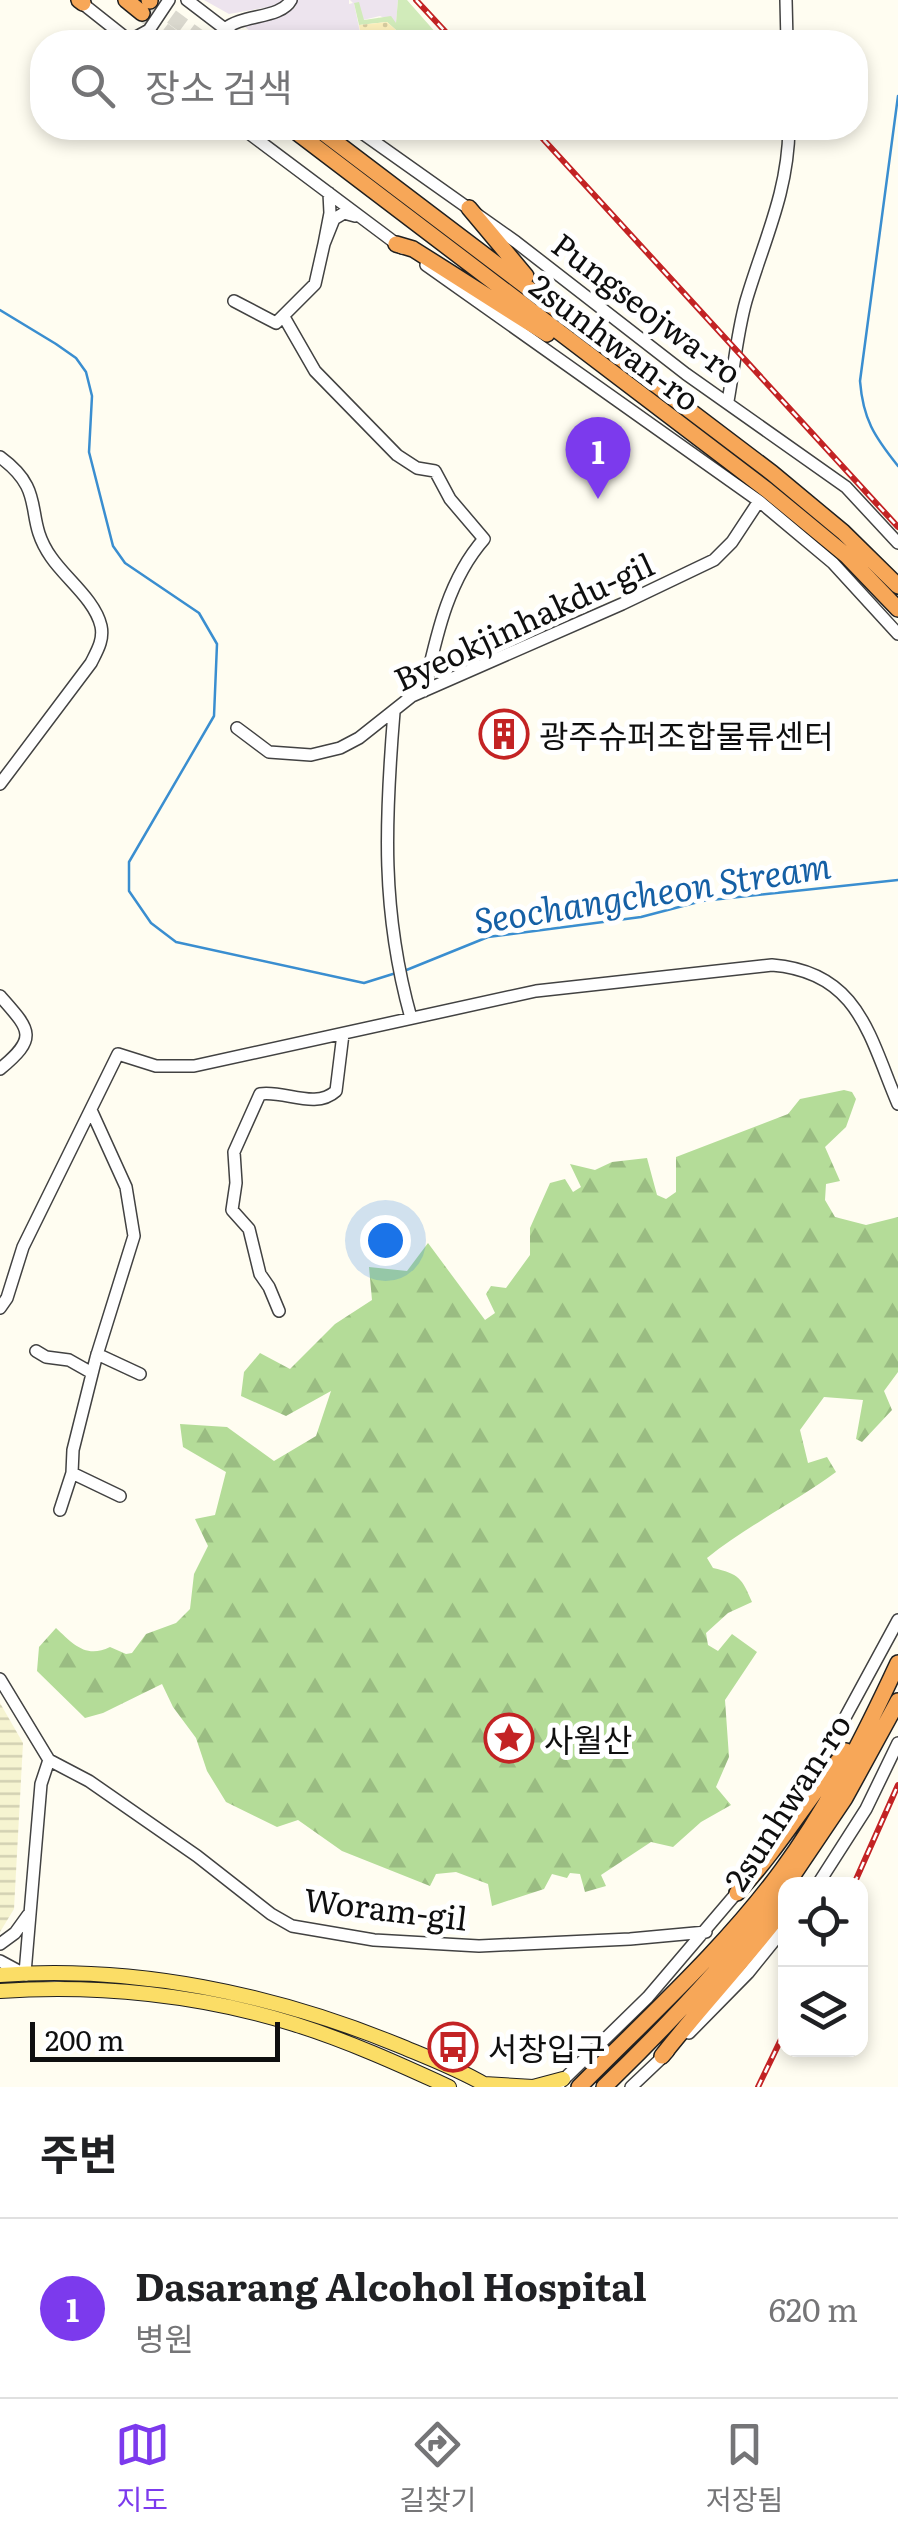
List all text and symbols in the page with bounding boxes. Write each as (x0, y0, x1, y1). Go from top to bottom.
search box (30, 30, 868, 140)
text: 장소 검색 (145, 57, 292, 114)
icon: search (65, 58, 120, 113)
street label: Pungseojwa-ro (543, 220, 753, 394)
street label: 2sunhwan-ro (521, 261, 711, 421)
pin: 1 (566, 416, 630, 499)
street label: Byeokjinhakdu-gil (385, 539, 661, 701)
building icon: 광주슈퍼조합물류센터 (478, 708, 530, 760)
place label: 광주슈퍼조합물류센터 (539, 710, 833, 758)
water label: Seochangcheon Stream (470, 837, 834, 945)
your location (360, 1215, 411, 1266)
street label: 2sunhwan-ro (711, 1703, 861, 1899)
place icon: 사월산 (483, 1712, 535, 1764)
place label: 사월산 (544, 1714, 632, 1762)
street label: Woram-gil (302, 1873, 470, 1941)
map controls (778, 1877, 868, 2057)
button: locate (778, 1877, 868, 1967)
button: layers (778, 1967, 868, 2057)
scale bar (30, 2017, 280, 2062)
text: 200 m (45, 2018, 124, 2060)
bus stop icon: 서창입구 (427, 2021, 479, 2073)
place label: 서창입구 (488, 2023, 606, 2071)
text: 주변 (40, 2121, 117, 2183)
text: Dasarang Alcohol Hospital (135, 2256, 647, 2313)
text: 1 (66, 2284, 79, 2332)
text: 620 m (769, 2284, 858, 2332)
text: 병원 (135, 2313, 194, 2361)
tab: 지도 (115, 2417, 170, 2519)
tab: 길찾기 (399, 2417, 476, 2519)
tab: 저장됨 (706, 2417, 783, 2519)

